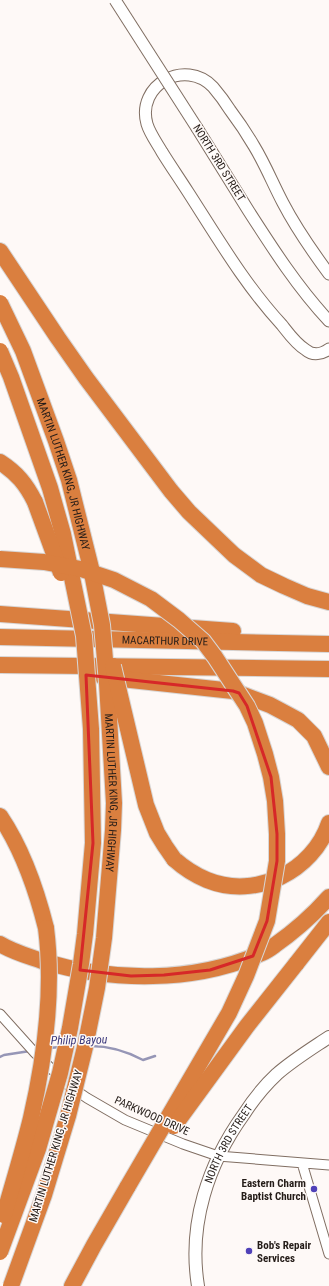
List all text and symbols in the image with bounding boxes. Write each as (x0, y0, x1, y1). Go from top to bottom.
street label: NORTH 3RD STREET (190, 122, 248, 204)
street label: MARTIN LUTHER KING, JR HIGHWAY (34, 396, 93, 552)
street label: MACARTHUR DRIVE (122, 633, 209, 648)
street label: MARTIN LUTHER KING, JR HIGHWAY (102, 713, 121, 873)
water label: Philip Bayou (51, 1033, 108, 1047)
street label: MARTIN LUTHER KING, JR HIGHWAY (27, 1068, 85, 1224)
street label: PARKWOOD DRIVE (113, 1094, 192, 1139)
street label: NORTH 3RD STREET (202, 1102, 255, 1185)
place label: Eastern Charm Baptist Church (241, 1177, 306, 1203)
marker: Eastern Charm Baptist Church (309, 1184, 319, 1194)
place label: Bob's Repair Services (257, 1239, 311, 1265)
marker: Bob's Repair Services (244, 1246, 254, 1256)

